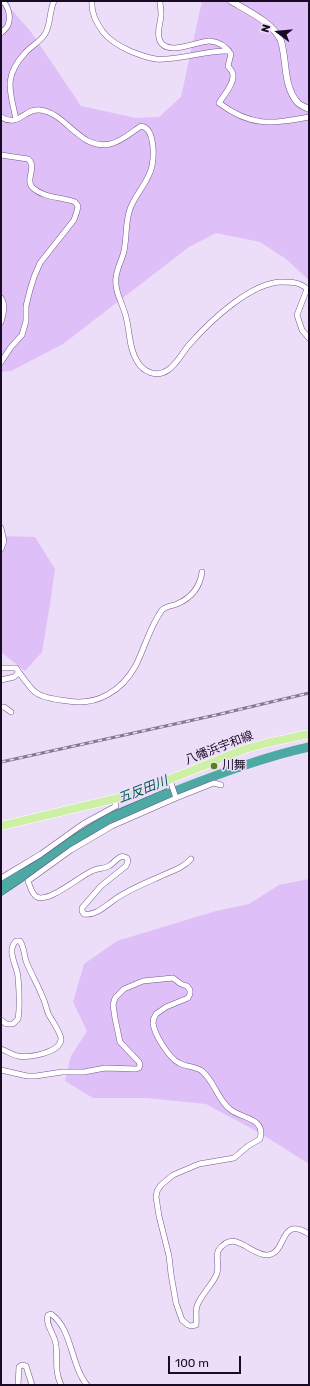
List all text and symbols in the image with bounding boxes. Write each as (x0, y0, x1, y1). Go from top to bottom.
north arrow (258, 12, 298, 52)
text: N (259, 23, 273, 34)
street label: 八幡浜宇和線 (183, 728, 255, 768)
place label: 川舞 (222, 759, 246, 773)
marker: 川舞 (209, 761, 219, 771)
water label: 五反田川 (116, 773, 170, 807)
scale bar (170, 1348, 243, 1374)
text: 100 m (175, 1356, 209, 1370)

